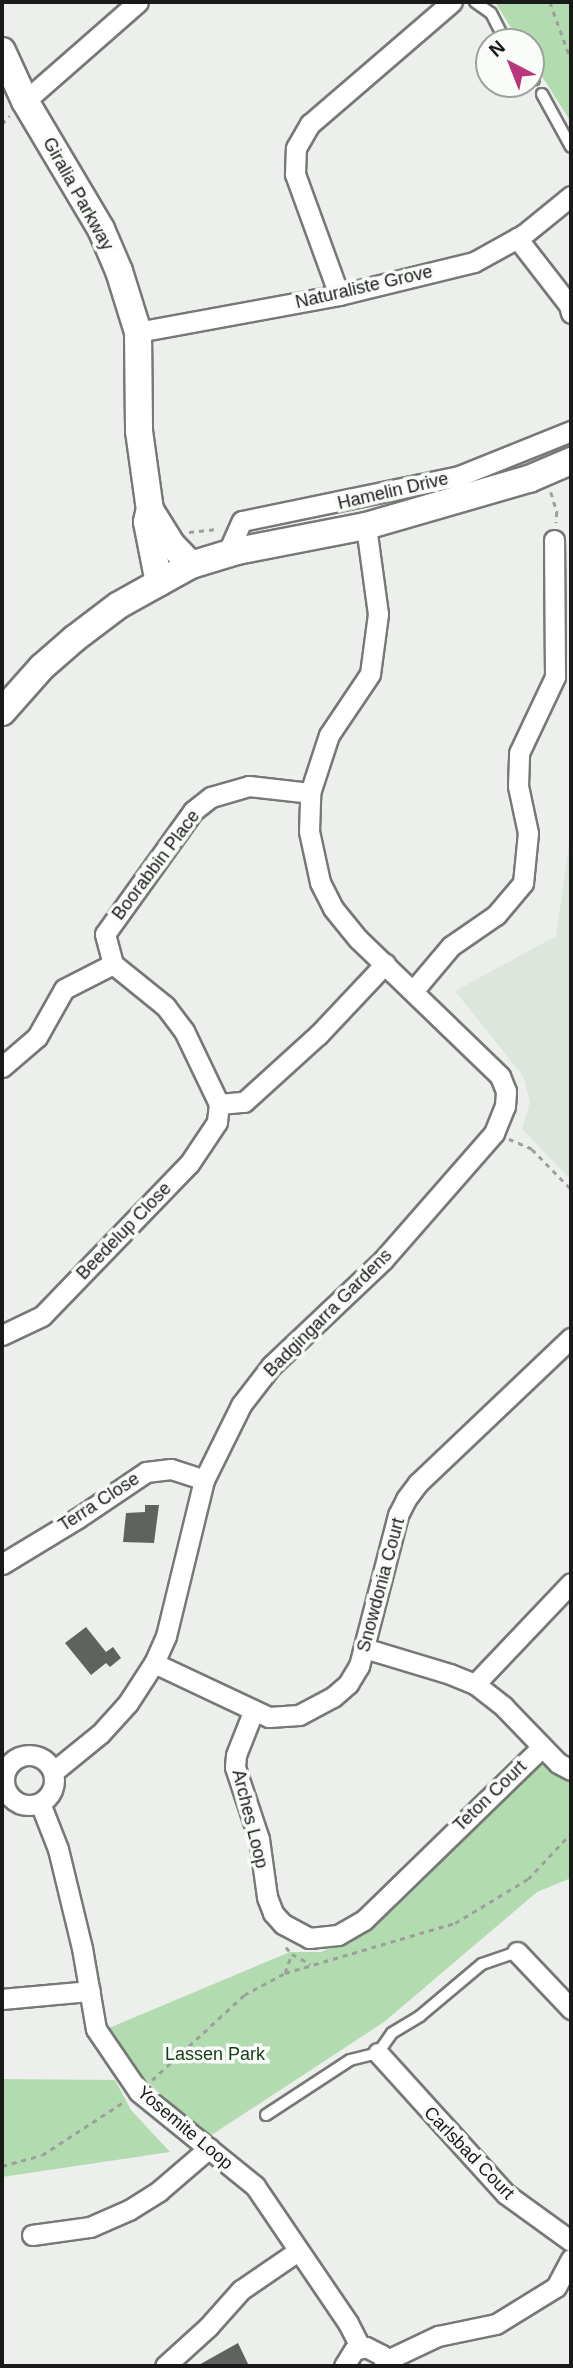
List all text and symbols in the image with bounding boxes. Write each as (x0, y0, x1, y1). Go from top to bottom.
north arrow (475, 28, 545, 98)
text: N (485, 36, 509, 61)
street label: Giralia Parkway (38, 134, 118, 254)
street label: Naturaliste Grove (293, 261, 435, 313)
street label: Hamelin Drive (336, 468, 450, 514)
street label: Boorabbin Place (108, 806, 204, 924)
street label: Beedelup Close (72, 1178, 176, 1284)
street label: Badgingarra Gardens (260, 1245, 396, 1381)
street label: Terra Close (55, 1468, 143, 1536)
street label: Snowdonia Court (353, 1516, 409, 1654)
street label: Teton Court (449, 1756, 531, 1836)
street label: Arches Loop (227, 1767, 273, 1871)
park label: Lassen Park (165, 2043, 265, 2065)
street label: Yosemite Loop (133, 2082, 237, 2174)
street label: Carlsbad Court (419, 2102, 519, 2204)

